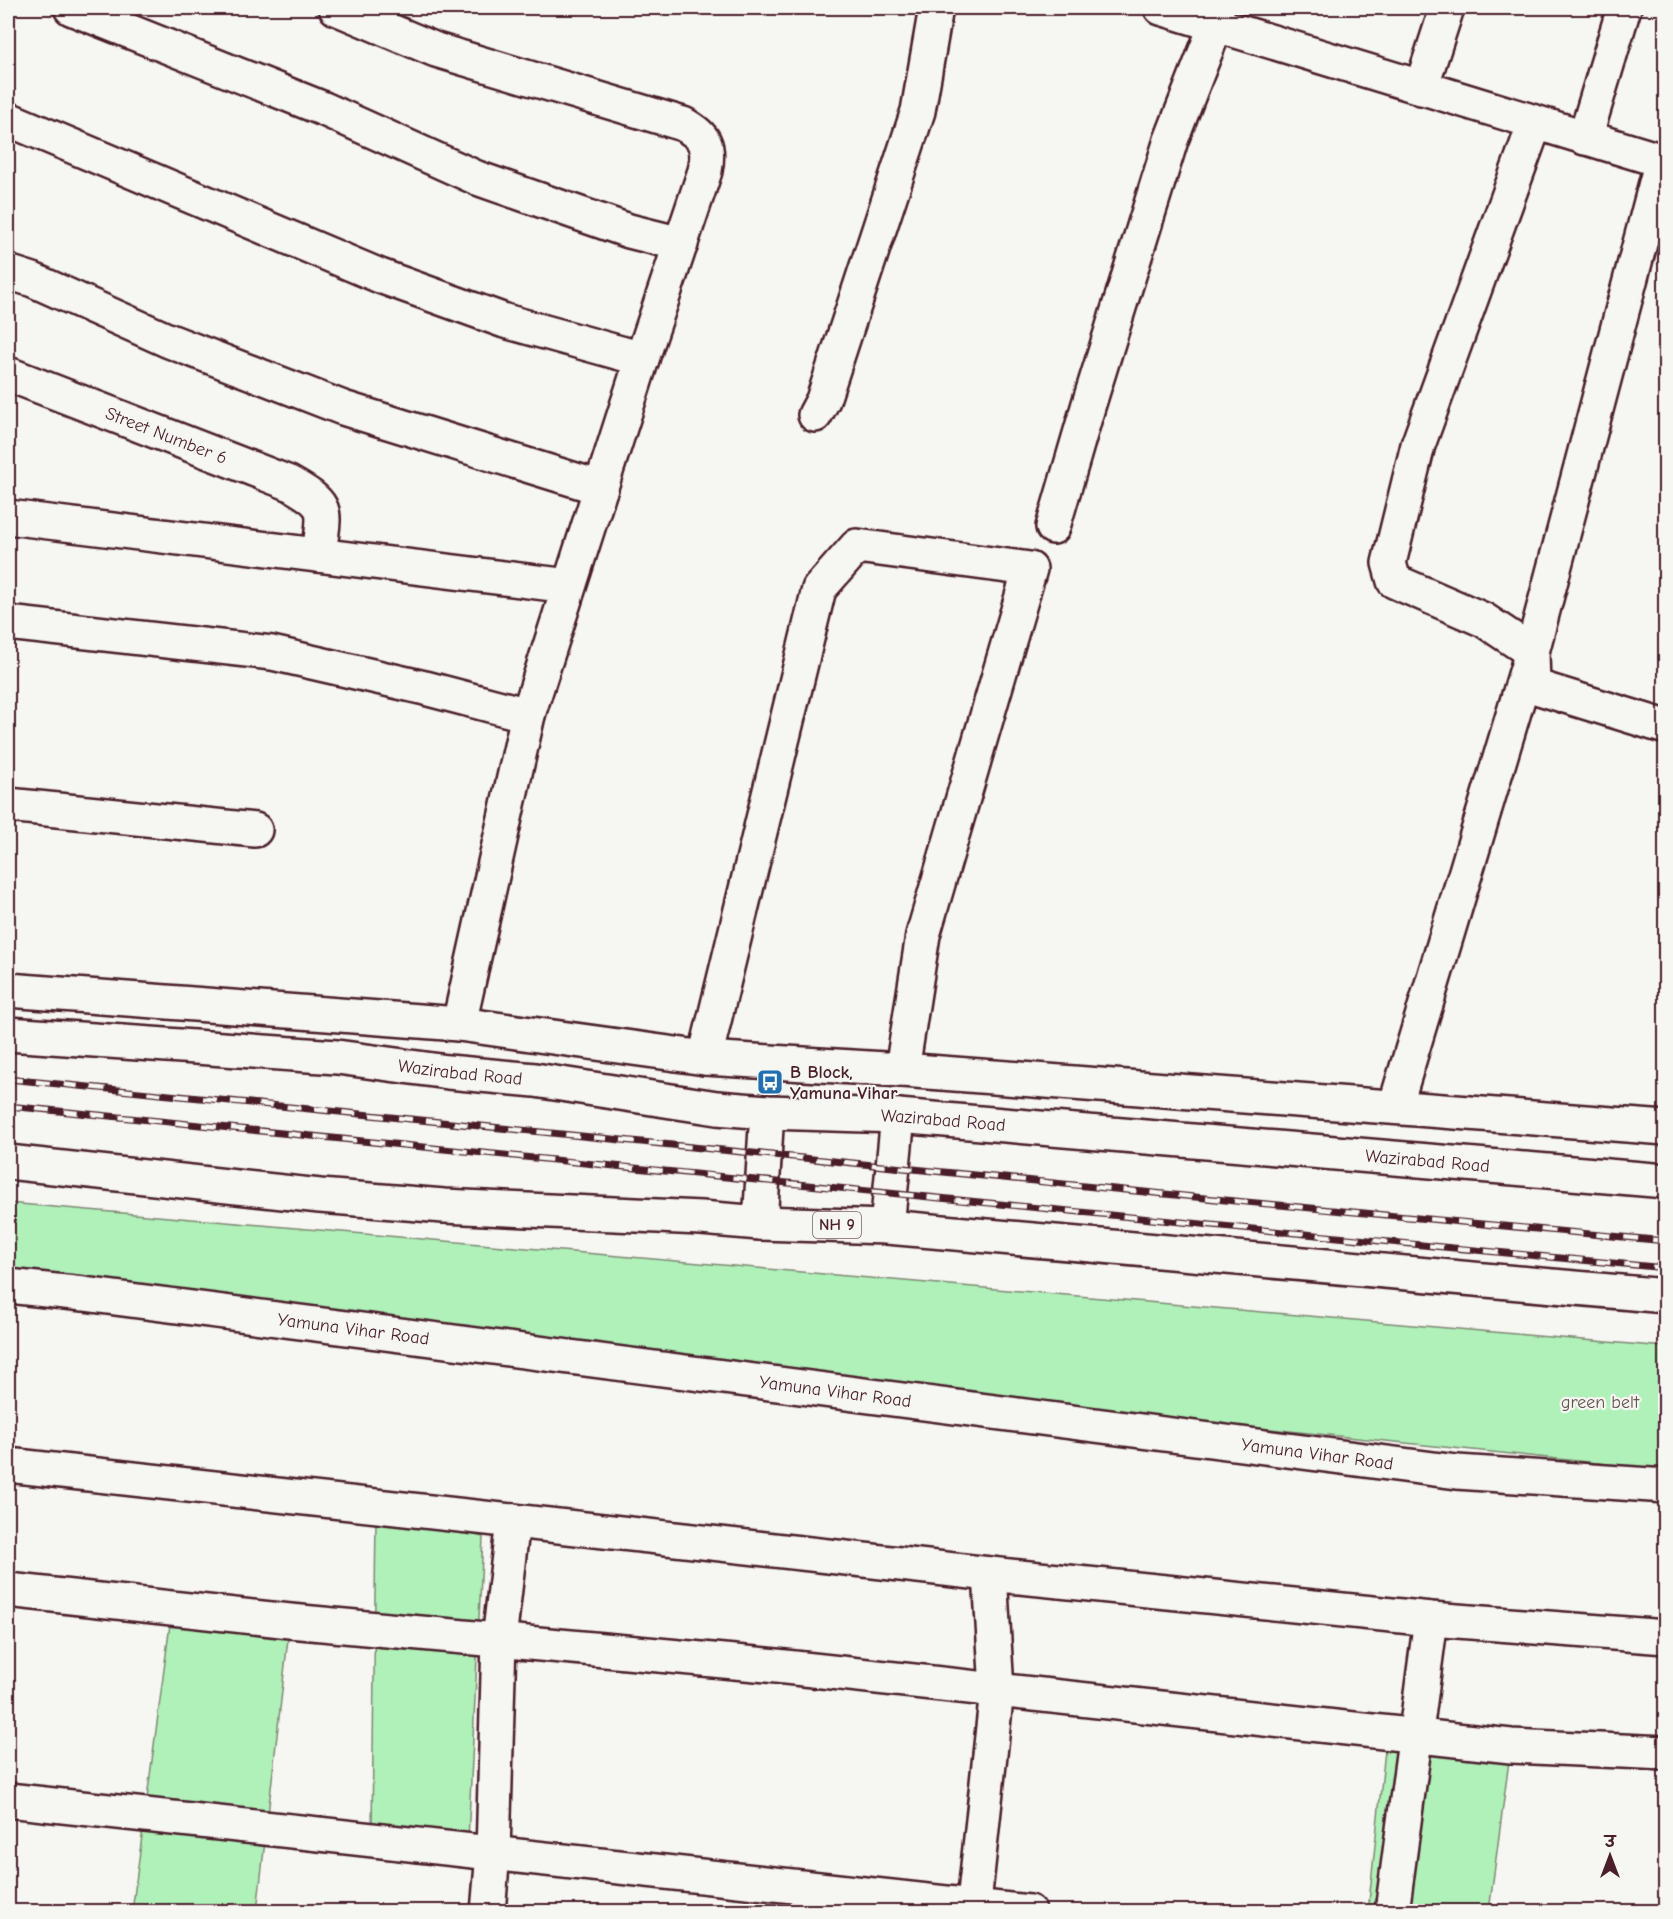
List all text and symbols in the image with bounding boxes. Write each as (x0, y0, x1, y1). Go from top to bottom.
street label: Street Number 6 (103, 402, 230, 469)
street label: Wazirabad Road (397, 1055, 523, 1089)
place label: B Block, Yamuna Vihar (790, 1062, 898, 1104)
bus stop icon: B Block, Yamuna Vihar (755, 1067, 785, 1097)
street label: Wazirabad Road (881, 1105, 1007, 1136)
street label: Wazirabad Road (1364, 1145, 1491, 1177)
road number: NH 9 (813, 1212, 861, 1238)
street label: Yamuna Vihar Road (276, 1309, 431, 1349)
street label: Yamuna Vihar Road (758, 1371, 913, 1412)
park label: green belt (1561, 1392, 1640, 1413)
street label: Yamuna Vihar Road (1240, 1434, 1395, 1474)
north arrow (1580, 1826, 1640, 1886)
text: उ (1603, 1833, 1617, 1851)

